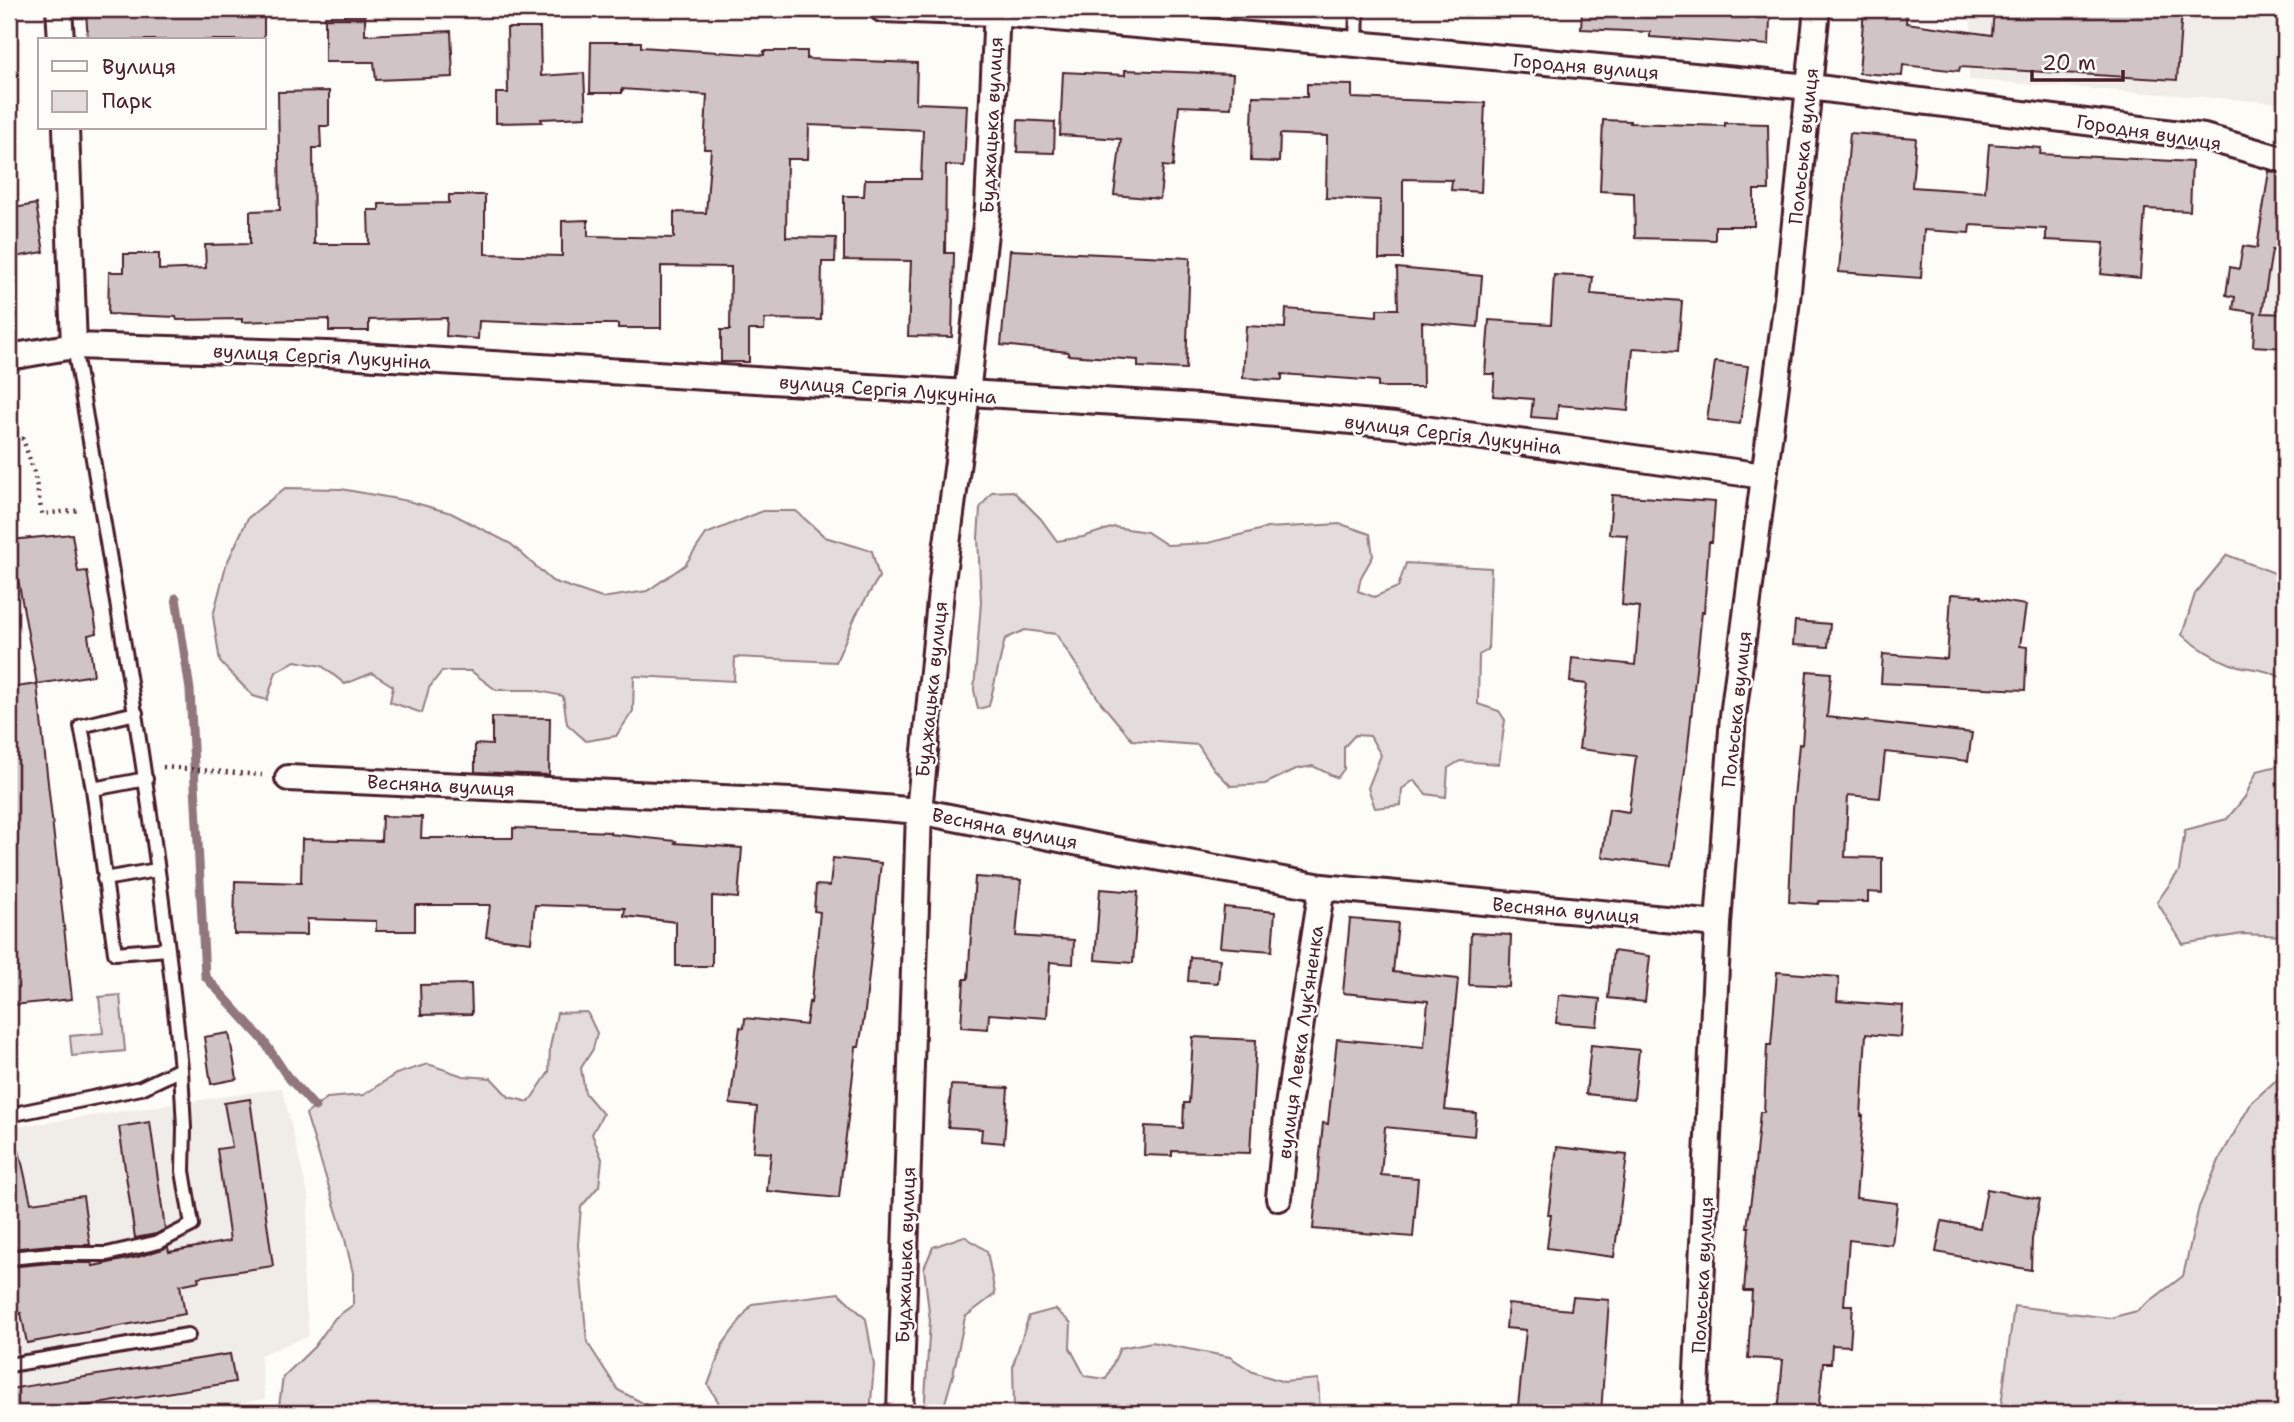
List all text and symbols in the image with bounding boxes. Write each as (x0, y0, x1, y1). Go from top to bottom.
street label: Буджацька вулиця (974, 36, 1009, 214)
legend (38, 38, 266, 130)
scale bar (2032, 38, 2122, 82)
street label: Городня вулиця (1512, 48, 1660, 85)
text: 20 m (2042, 49, 2096, 77)
text: Вулиця (102, 53, 176, 81)
street label: Польська вулиця (1783, 67, 1824, 226)
text: Парк (102, 87, 152, 115)
street label: Городня вулиця (2075, 109, 2223, 156)
street label: вулиця Сергія Лукуніна (212, 338, 432, 375)
street label: вулиця Сергія Лукуніна (778, 369, 998, 410)
street label: вулиця Сергія Лукуніна (1343, 409, 1563, 460)
street label: Буджацька вулиця (910, 600, 953, 778)
street label: Польська вулиця (1716, 630, 1757, 789)
street label: Весняна вулиця (366, 769, 515, 802)
street label: Весняна вулиця (930, 802, 1080, 855)
street label: Весняна вулиця (1491, 892, 1641, 929)
street label: вулиця Левка Лук'яненка (1272, 923, 1329, 1161)
street label: Буджацька вулиця (890, 1166, 921, 1344)
street label: Польська вулиця (1686, 1196, 1719, 1354)

